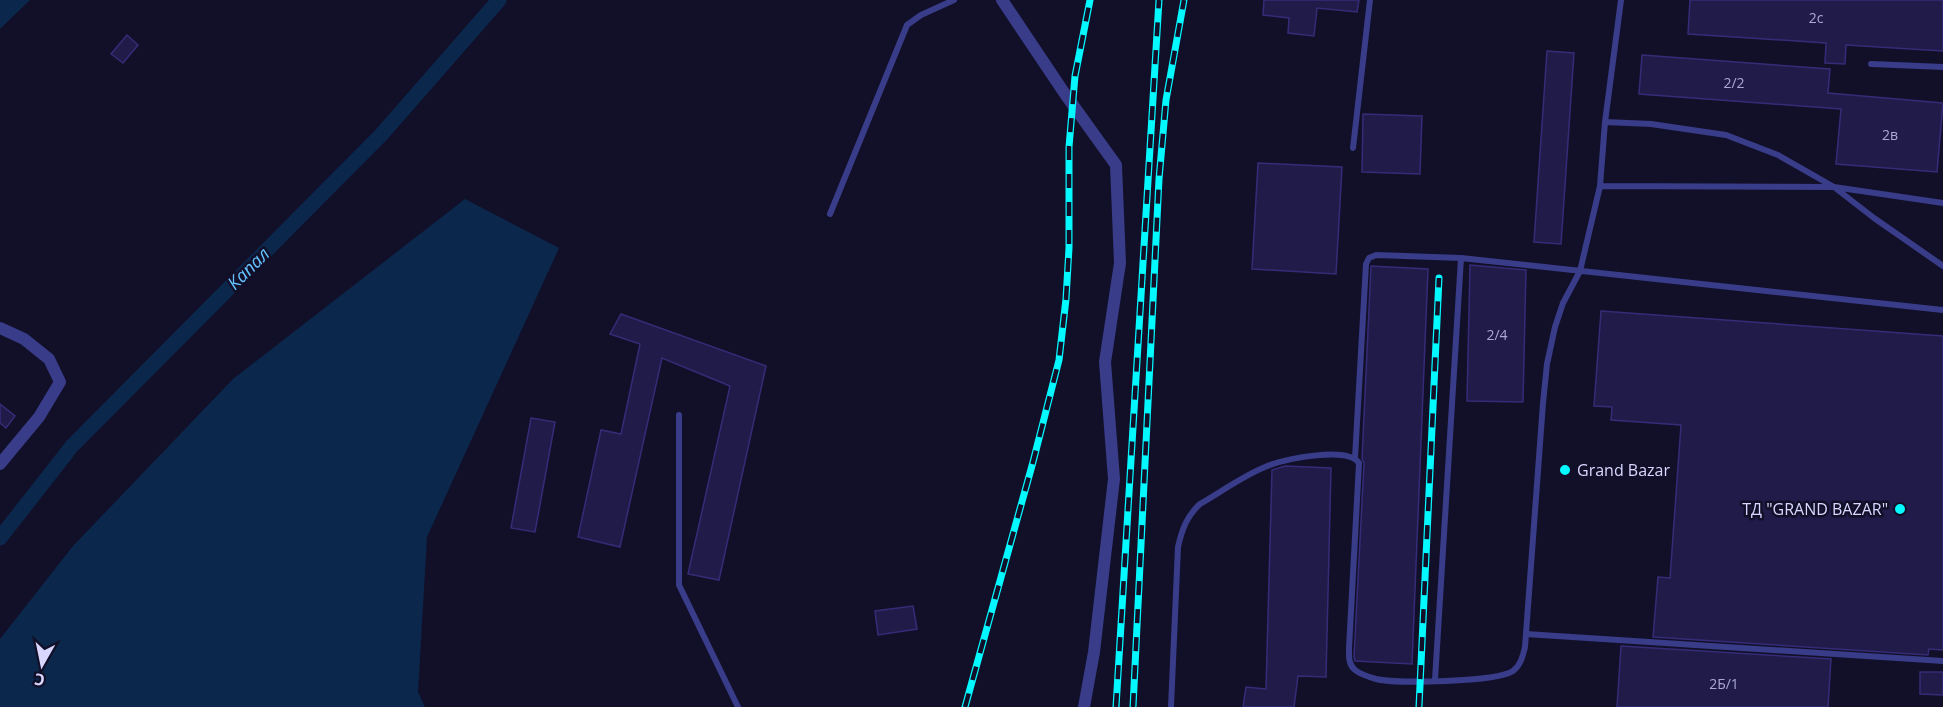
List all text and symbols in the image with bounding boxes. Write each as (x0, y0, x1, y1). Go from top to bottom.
house number: 2с (1809, 8, 1824, 27)
house number: 2/2 (1723, 73, 1745, 92)
house number: 2в (1882, 125, 1898, 144)
water label: Капал (222, 241, 275, 294)
house number: 2/4 (1486, 325, 1508, 344)
place label: Grand Bazar (1577, 459, 1670, 481)
marker: Grand Bazar (1558, 463, 1572, 477)
place label: ТД "GRAND BAZAR" (1742, 498, 1888, 520)
marker: ТД "GRAND BAZAR" (1893, 502, 1907, 516)
north arrow (12, 635, 72, 695)
text: С (33, 668, 46, 691)
house number: 2Б/1 (1709, 674, 1739, 693)

